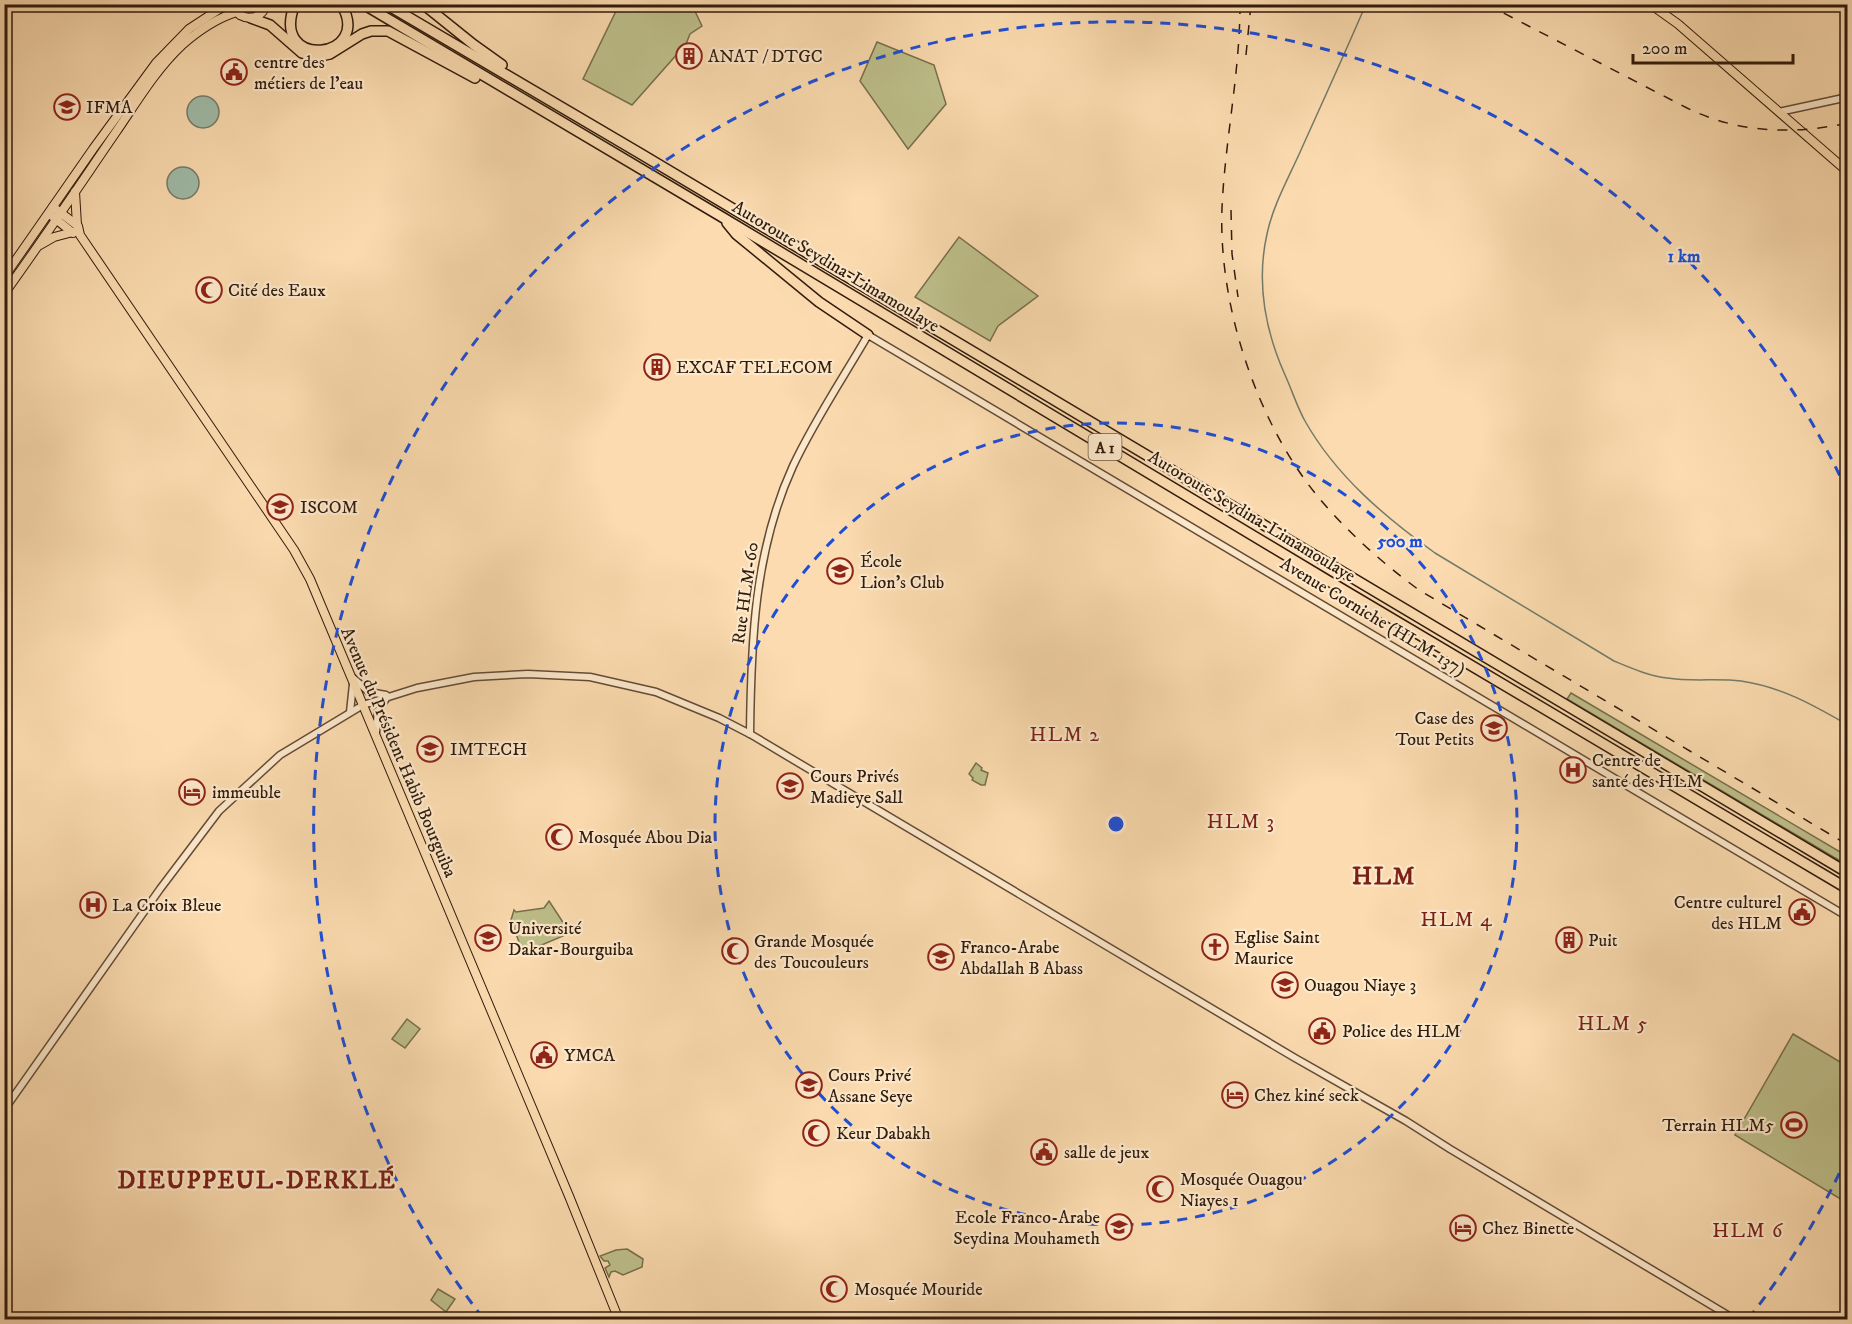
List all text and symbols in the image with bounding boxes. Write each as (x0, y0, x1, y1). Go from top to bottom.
scale bar (1633, 27, 1794, 65)
text: 200 m (1642, 38, 1688, 60)
building icon: ANAT / DTGC (674, 41, 704, 71)
place label: ANAT / DTGC (708, 46, 823, 68)
place label: centre des métiers de l'eau (254, 52, 363, 95)
public building icon: centre des métiers de l'eau (219, 57, 249, 87)
school or university icon: IFMA (52, 92, 82, 122)
place label: IFMA (86, 97, 133, 119)
street label: Autoroute Seydina-Limamoulaye (728, 196, 943, 338)
text: 1 km (1668, 246, 1701, 268)
mosque icon: Cité des Eaux (194, 275, 224, 305)
place label: Cité des Eaux (228, 280, 326, 302)
building icon: EXCAF TELECOM (642, 352, 672, 382)
place label: EXCAF TELECOM (676, 357, 833, 379)
road number: A 1 (1088, 434, 1122, 460)
street label: Autoroute Seydina-Limamoulaye (1144, 446, 1359, 588)
school or university icon: ISCOM (265, 492, 295, 522)
place label: ISCOM (300, 497, 358, 519)
text: 500 m (1376, 531, 1423, 553)
street label: Rue HLM-60 (728, 541, 764, 646)
place label: École Lion's Club (860, 551, 944, 594)
street label: Avenue Corniche (HLM-137) (1276, 553, 1469, 681)
school or university icon: École Lion's Club (825, 556, 855, 586)
street label: Avenue du Président Habib Bourguiba (335, 624, 461, 881)
place label: Case des Tout Petits (1395, 708, 1474, 751)
school or university icon: Case des Tout Petits (1479, 713, 1509, 743)
district label: HLM 2 (1029, 723, 1101, 748)
school or university icon: IMTECH (415, 734, 445, 764)
place label: IMTECH (450, 739, 527, 761)
place label: Centre de santé des HLM (1592, 750, 1703, 793)
hospital icon: Centre de santé des HLM (1558, 755, 1588, 785)
place label: Cours Privés Madieye Sall (810, 766, 904, 809)
school or university icon: Cours Privés Madieye Sall (775, 771, 805, 801)
hotel icon: immeuble (177, 777, 207, 807)
place label: immeuble (212, 782, 281, 804)
district label: HLM 3 (1207, 810, 1275, 835)
centre of rings (1106, 814, 1126, 834)
mosque icon: Mosquée Abou Dia (544, 822, 574, 852)
place label: Mosquée Abou Dia (578, 827, 713, 849)
district label: HLM (1352, 862, 1416, 892)
hospital icon: La Croix Bleue (78, 890, 108, 920)
place label: Centre culturel des HLM (1674, 892, 1783, 935)
place label: La Croix Bleue (112, 895, 221, 917)
public building icon: Centre culturel des HLM (1787, 897, 1817, 927)
district label: HLM 4 (1421, 908, 1493, 933)
place label: Université Dakar-Bourguiba (508, 918, 634, 961)
school or university icon: Université Dakar-Bourguiba (473, 923, 503, 953)
building icon: Puit (1554, 925, 1584, 955)
place label: Eglise Saint Maurice (1234, 927, 1320, 970)
place label: Puit (1588, 930, 1618, 952)
place label: Grande Mosquée des Toucouleurs (754, 931, 874, 974)
church icon: Eglise Saint Maurice (1200, 932, 1230, 962)
mosque icon: Grande Mosquée des Toucouleurs (720, 936, 750, 966)
place label: Franco-Arabe Abdallah B Abass (960, 937, 1083, 980)
school or university icon: Franco-Arabe Abdallah B Abass (926, 942, 956, 972)
school or university icon: Ouagou Niaye 3 (1270, 970, 1300, 1000)
place label: Ouagou Niaye 3 (1304, 975, 1416, 997)
district label: HLM 5 (1577, 1012, 1649, 1037)
public building icon: Police des HLM (1307, 1016, 1337, 1046)
place label: Police des HLM (1342, 1021, 1461, 1043)
public building icon: YMCA (529, 1040, 559, 1070)
place label: YMCA (564, 1045, 616, 1067)
place label: Cours Privé Assane Seye (828, 1065, 913, 1108)
school or university icon: Cours Privé Assane Seye (794, 1070, 824, 1100)
hotel icon: Chez kiné seck (1220, 1080, 1250, 1110)
place label: Chez kiné seck (1254, 1085, 1359, 1107)
sports icon: Terrain HLM5 (1779, 1110, 1809, 1140)
place label: Terrain HLM5 (1662, 1115, 1774, 1137)
mosque icon: Keur Dabakh (801, 1118, 831, 1148)
place label: Keur Dabakh (836, 1123, 931, 1145)
public building icon: salle de jeux (1029, 1137, 1059, 1167)
place label: salle de jeux (1064, 1142, 1149, 1164)
district label: DIEUPPEUL-DERKLÉ (118, 1165, 396, 1196)
place label: Mosquée Ouagou Niayes 1 (1180, 1169, 1303, 1212)
mosque icon: Mosquée Ouagou Niayes 1 (1145, 1174, 1175, 1204)
place label: Ecole Franco-Arabe Seydina Mouhameth (953, 1207, 1101, 1250)
school or university icon: Ecole Franco-Arabe Seydina Mouhameth (1104, 1212, 1134, 1242)
hotel icon: Chez Binette (1448, 1213, 1478, 1243)
place label: Chez Binette (1482, 1218, 1574, 1240)
district label: HLM 6 (1712, 1219, 1784, 1244)
mosque icon: Mosquée Mouride (819, 1274, 849, 1304)
place label: Mosquée Mouride (854, 1279, 983, 1301)

